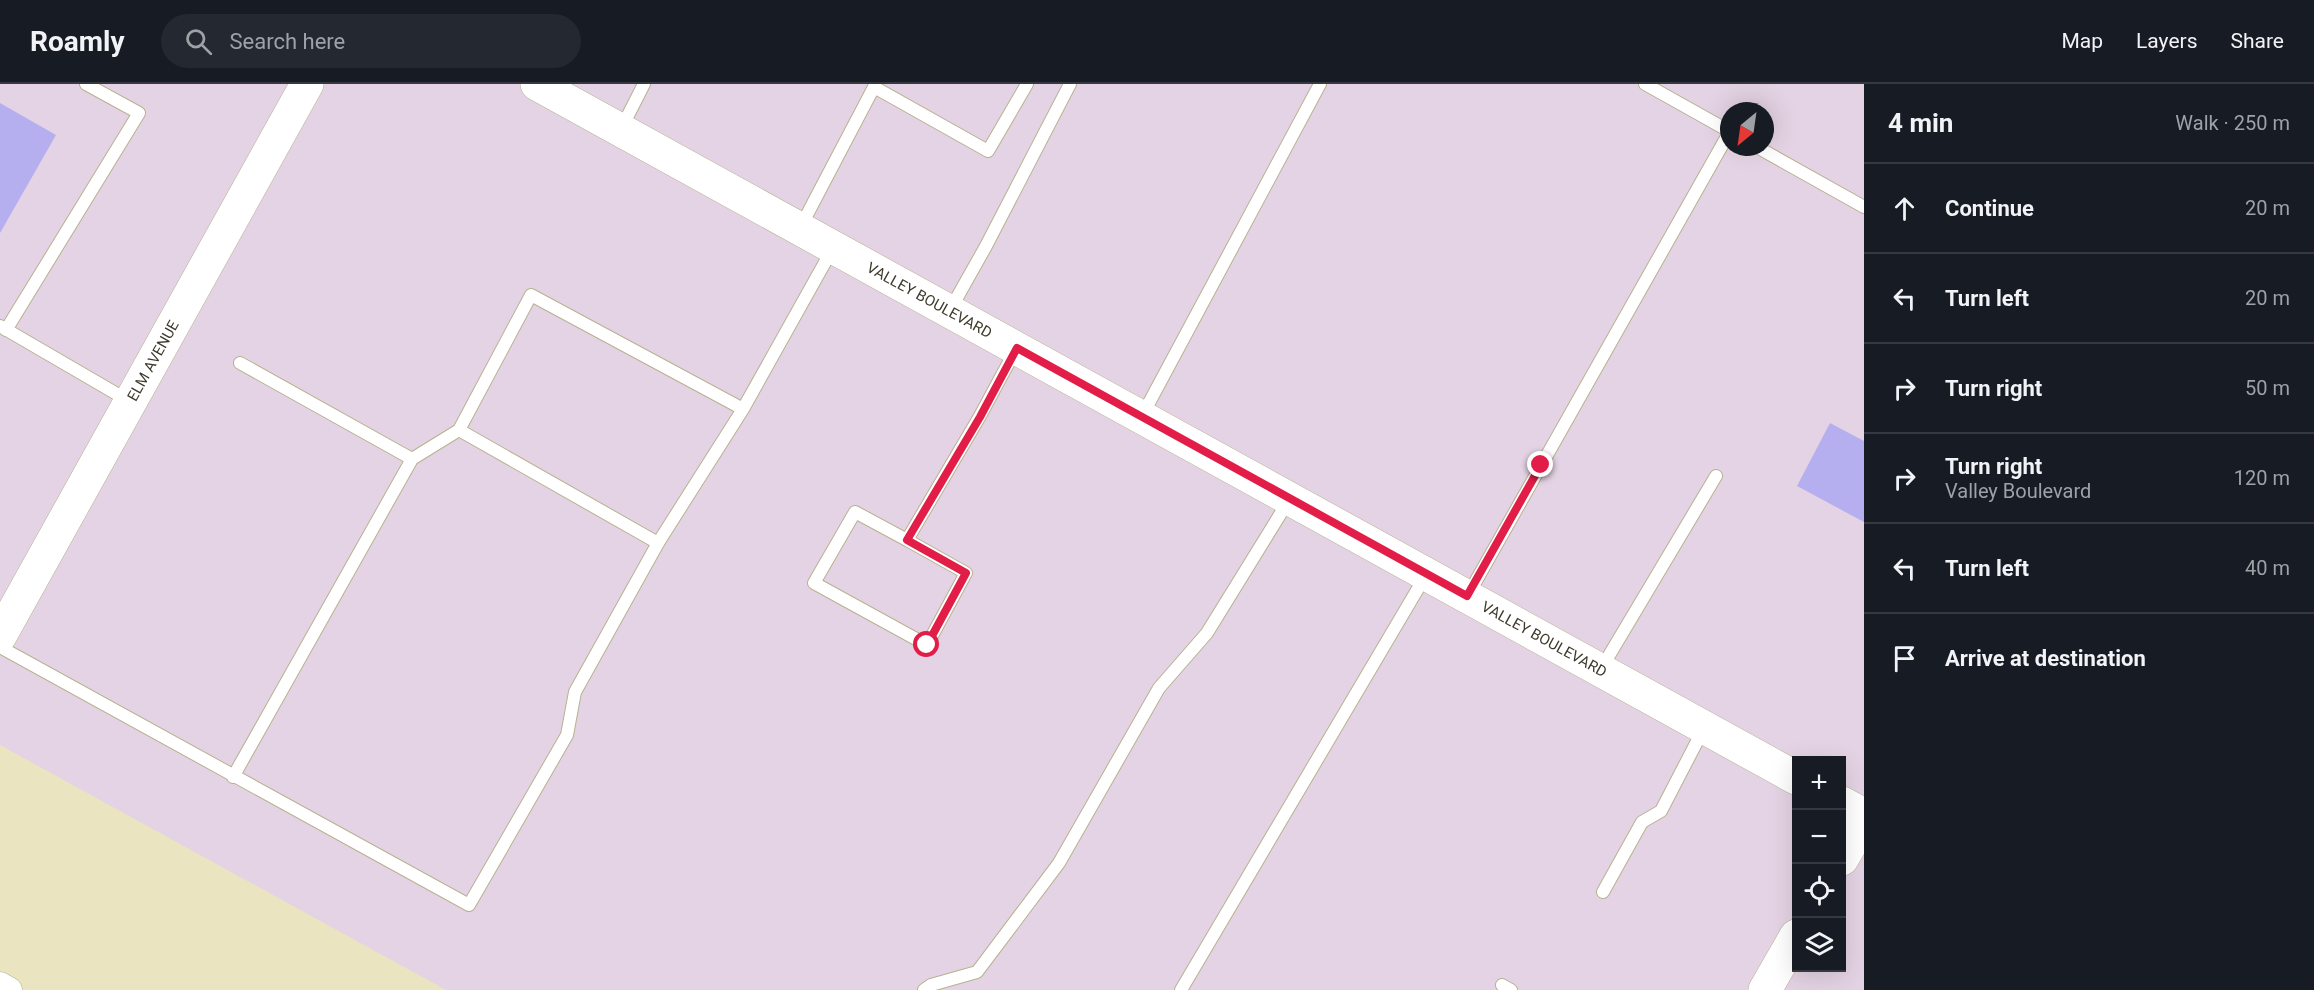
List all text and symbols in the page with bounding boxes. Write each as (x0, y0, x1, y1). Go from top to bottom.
search box (161, 14, 581, 68)
text: Roamly (30, 25, 125, 58)
icon: search (182, 25, 215, 58)
text: Search here (230, 29, 345, 54)
text: Map (2061, 29, 2103, 53)
text: Layers (2136, 29, 2197, 53)
text: Share (2230, 29, 2284, 53)
north arrow (1720, 102, 1774, 156)
text: 4 min (1888, 108, 1953, 138)
text: Walk · 250 m (2175, 111, 2290, 135)
icon: ahead (1888, 192, 1921, 225)
text: Continue (1945, 196, 2034, 221)
text: 20 m (2245, 196, 2290, 220)
street label: VALLEY BOULEVARD (864, 259, 995, 342)
icon: left (1888, 282, 1921, 315)
text: Turn left (1945, 286, 2029, 311)
text: 20 m (2245, 286, 2290, 310)
street label: ELM AVENUE (123, 317, 183, 404)
icon: right (1888, 372, 1921, 405)
text: Turn right (1945, 376, 2042, 401)
text: 50 m (2245, 376, 2290, 400)
route end (1527, 451, 1553, 477)
text: Turn right (1945, 454, 2042, 479)
icon: right (1888, 462, 1921, 495)
text: 120 m (2234, 466, 2290, 490)
text: Valley Boulevard (1945, 479, 2091, 503)
icon: left (1888, 552, 1921, 585)
text: Turn left (1945, 556, 2029, 581)
text: 40 m (2245, 556, 2290, 580)
street label: VALLEY BOULEVARD (1478, 597, 1610, 681)
route start (913, 631, 939, 657)
icon: arrive (1888, 642, 1921, 675)
text: Arrive at destination (1945, 646, 2146, 671)
map controls (1792, 756, 1846, 972)
button: + (1792, 756, 1846, 810)
button: − (1792, 810, 1846, 864)
button: locate (1792, 864, 1846, 918)
button: layers (1792, 918, 1846, 972)

